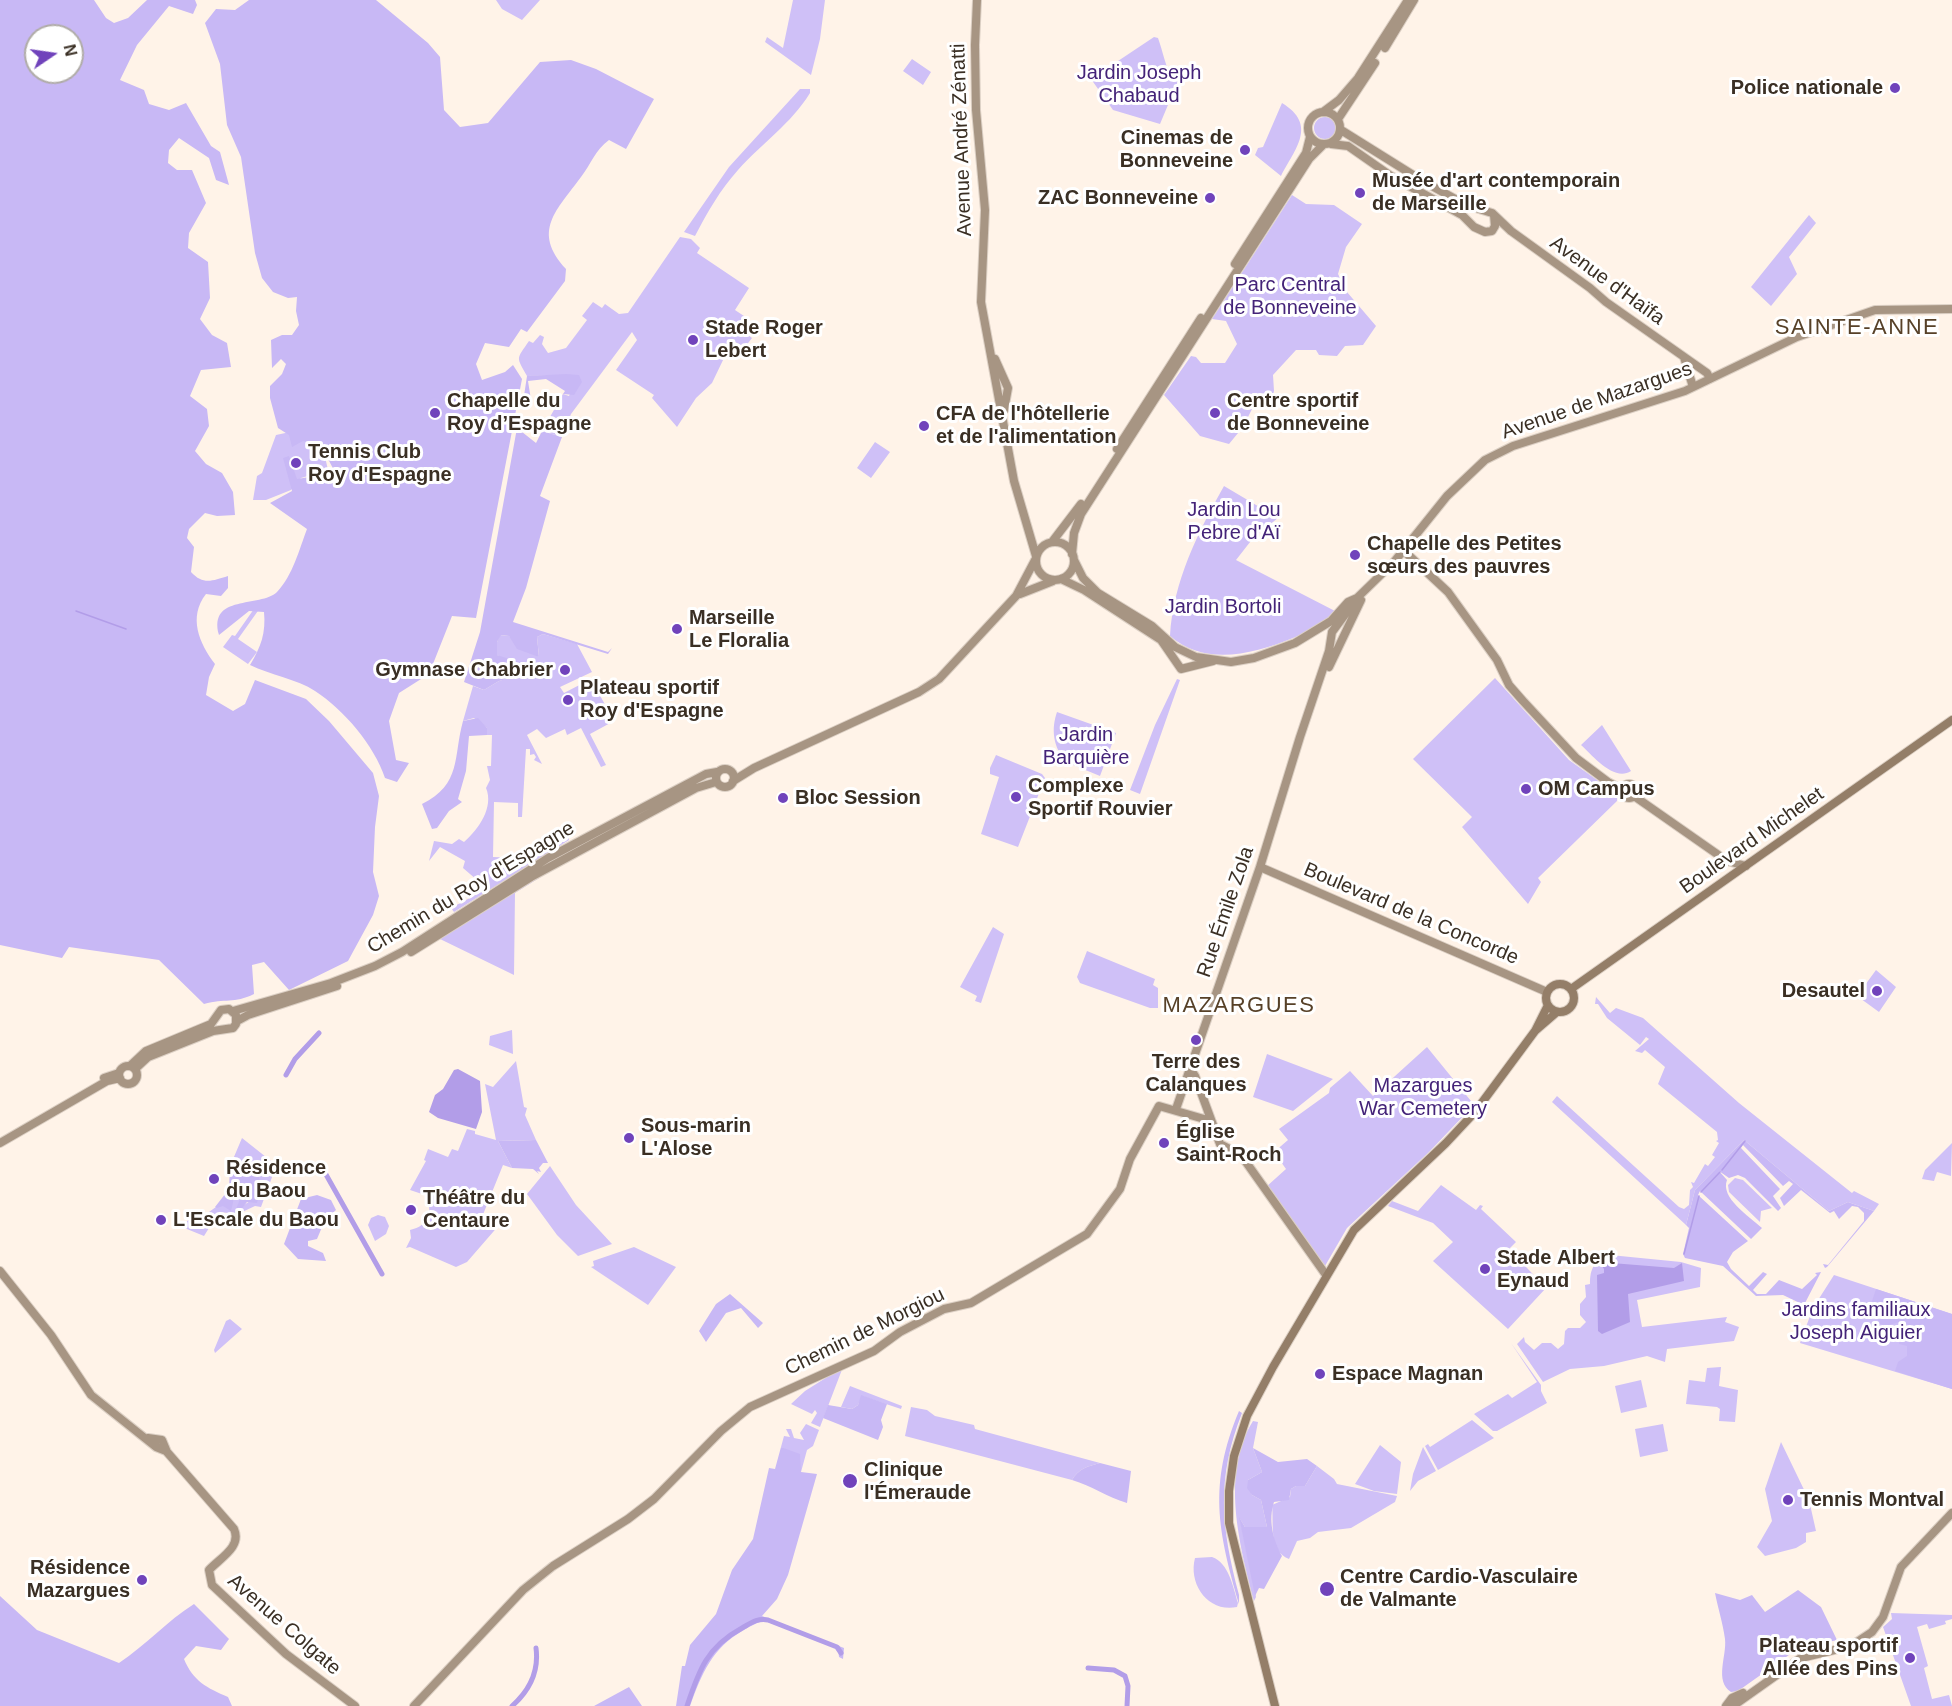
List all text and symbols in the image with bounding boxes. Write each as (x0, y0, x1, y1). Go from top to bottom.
north arrow (24, 24, 84, 84)
text: N (60, 43, 80, 58)
street label: Avenue André Zénatti (947, 43, 977, 237)
park label: Jardin Joseph Chabaud (1077, 61, 1201, 108)
place label: Police nationale (1731, 76, 1883, 100)
marker: Police nationale (1888, 81, 1902, 95)
place label: Cinemas de Bonneveine (1120, 126, 1233, 173)
marker: Cinemas de Bonneveine (1238, 143, 1252, 157)
place label: Musée d'art contemporain de Marseille (1372, 169, 1620, 216)
place label: ZAC Bonneveine (1038, 186, 1198, 210)
marker: Musée d'art contemporain de Marseille (1353, 186, 1367, 200)
marker: ZAC Bonneveine (1203, 191, 1217, 205)
street label: Avenue d'Haïfa (1545, 231, 1669, 331)
park label: Parc Central de Bonneveine (1223, 273, 1357, 320)
district label: SAINTE-ANNE (1775, 315, 1939, 341)
place label: Stade Roger Lebert (705, 316, 823, 363)
marker: Stade Roger Lebert (686, 333, 700, 347)
street label: Avenue de Mazargues (1499, 357, 1695, 445)
place label: Chapelle du Roy d’Espagne (447, 389, 591, 436)
place label: Centre sportif de Bonneveine (1227, 389, 1369, 436)
place label: CFA de l'hôtellerie et de l'alimentation (936, 402, 1116, 449)
marker: Chapelle du Roy d’Espagne (428, 406, 442, 420)
marker: Centre sportif de Bonneveine (1208, 406, 1222, 420)
marker: CFA de l'hôtellerie et de l'alimentation (917, 419, 931, 433)
place label: Tennis Club Roy d'Espagne (308, 440, 452, 487)
marker: Tennis Club Roy d'Espagne (289, 456, 303, 470)
park label: Jardin Lou Pebre d'Aï (1187, 498, 1281, 545)
place label: Chapelle des Petites sœurs des pauvres (1367, 532, 1562, 579)
marker: Chapelle des Petites sœurs des pauvres (1348, 548, 1362, 562)
park label: Jardin Bortoli (1165, 595, 1281, 619)
place label: Marseille Le Floralia (689, 606, 789, 653)
marker: Marseille Le Floralia (670, 622, 684, 636)
place label: Gymnase Chabrier (375, 658, 553, 682)
marker: Gymnase Chabrier (558, 663, 572, 677)
place label: Plateau sportif Roy d'Espagne (580, 676, 724, 723)
marker: Plateau sportif Roy d'Espagne (561, 693, 575, 707)
park label: Jardin Barquière (1043, 723, 1129, 770)
place label: Complexe Sportif Rouvier (1028, 774, 1172, 821)
place label: OM Campus (1538, 777, 1655, 801)
marker: OM Campus (1519, 782, 1533, 796)
street label: Boulevard Michelet (1675, 782, 1829, 900)
place label: Bloc Session (795, 786, 921, 810)
marker: Complexe Sportif Rouvier (1009, 790, 1023, 804)
marker: Bloc Session (776, 791, 790, 805)
street label: Chemin du Roy d'Espagne (363, 817, 579, 959)
street label: Rue Émile Zola (1192, 843, 1260, 981)
street label: Boulevard de la Concorde (1300, 858, 1522, 970)
place label: Desautel (1782, 979, 1865, 1003)
marker: Desautel (1870, 984, 1884, 998)
district label: MAZARGUES (1163, 993, 1315, 1019)
marker: Terre des Calanques (1189, 1033, 1203, 1047)
place label: Terre des Calanques (1145, 1050, 1247, 1097)
park label: Mazargues War Cemetery (1359, 1074, 1487, 1121)
place label: Sous-marin L'Alose (641, 1114, 751, 1161)
place label: Église Saint-Roch (1176, 1120, 1282, 1167)
marker: Sous-marin L'Alose (622, 1131, 636, 1145)
marker: Église Saint-Roch (1157, 1136, 1171, 1150)
place label: Résidence du Baou (226, 1156, 326, 1203)
marker: Résidence du Baou (207, 1172, 221, 1186)
place label: Théâtre du Centaure (423, 1186, 525, 1233)
marker: Théâtre du Centaure (404, 1203, 418, 1217)
place label: L'Escale du Baou (173, 1208, 339, 1232)
marker: L'Escale du Baou (154, 1213, 168, 1227)
place label: Stade Albert Eynaud (1497, 1246, 1615, 1293)
marker: Stade Albert Eynaud (1478, 1262, 1492, 1276)
street label: Chemin de Morgiou (781, 1283, 949, 1381)
park label: Jardins familiaux Joseph Aiguier (1782, 1298, 1930, 1345)
place label: Espace Magnan (1332, 1362, 1483, 1386)
marker: Espace Magnan (1313, 1367, 1327, 1381)
place label: Clinique l'Émeraude (864, 1458, 971, 1505)
marker: Clinique l'Émeraude (841, 1472, 859, 1490)
place label: Tennis Montval (1800, 1488, 1944, 1512)
marker: Tennis Montval (1781, 1493, 1795, 1507)
place label: Résidence Mazargues (27, 1556, 130, 1603)
place label: Centre Cardio-Vasculaire de Valmante (1340, 1565, 1578, 1612)
street label: Avenue Colgate (223, 1569, 345, 1681)
marker: Résidence Mazargues (135, 1573, 149, 1587)
marker: Centre Cardio-Vasculaire de Valmante (1318, 1580, 1336, 1598)
place label: Plateau sportif Allée des Pins (1759, 1634, 1898, 1681)
marker: Plateau sportif Allée des Pins (1903, 1651, 1917, 1665)

